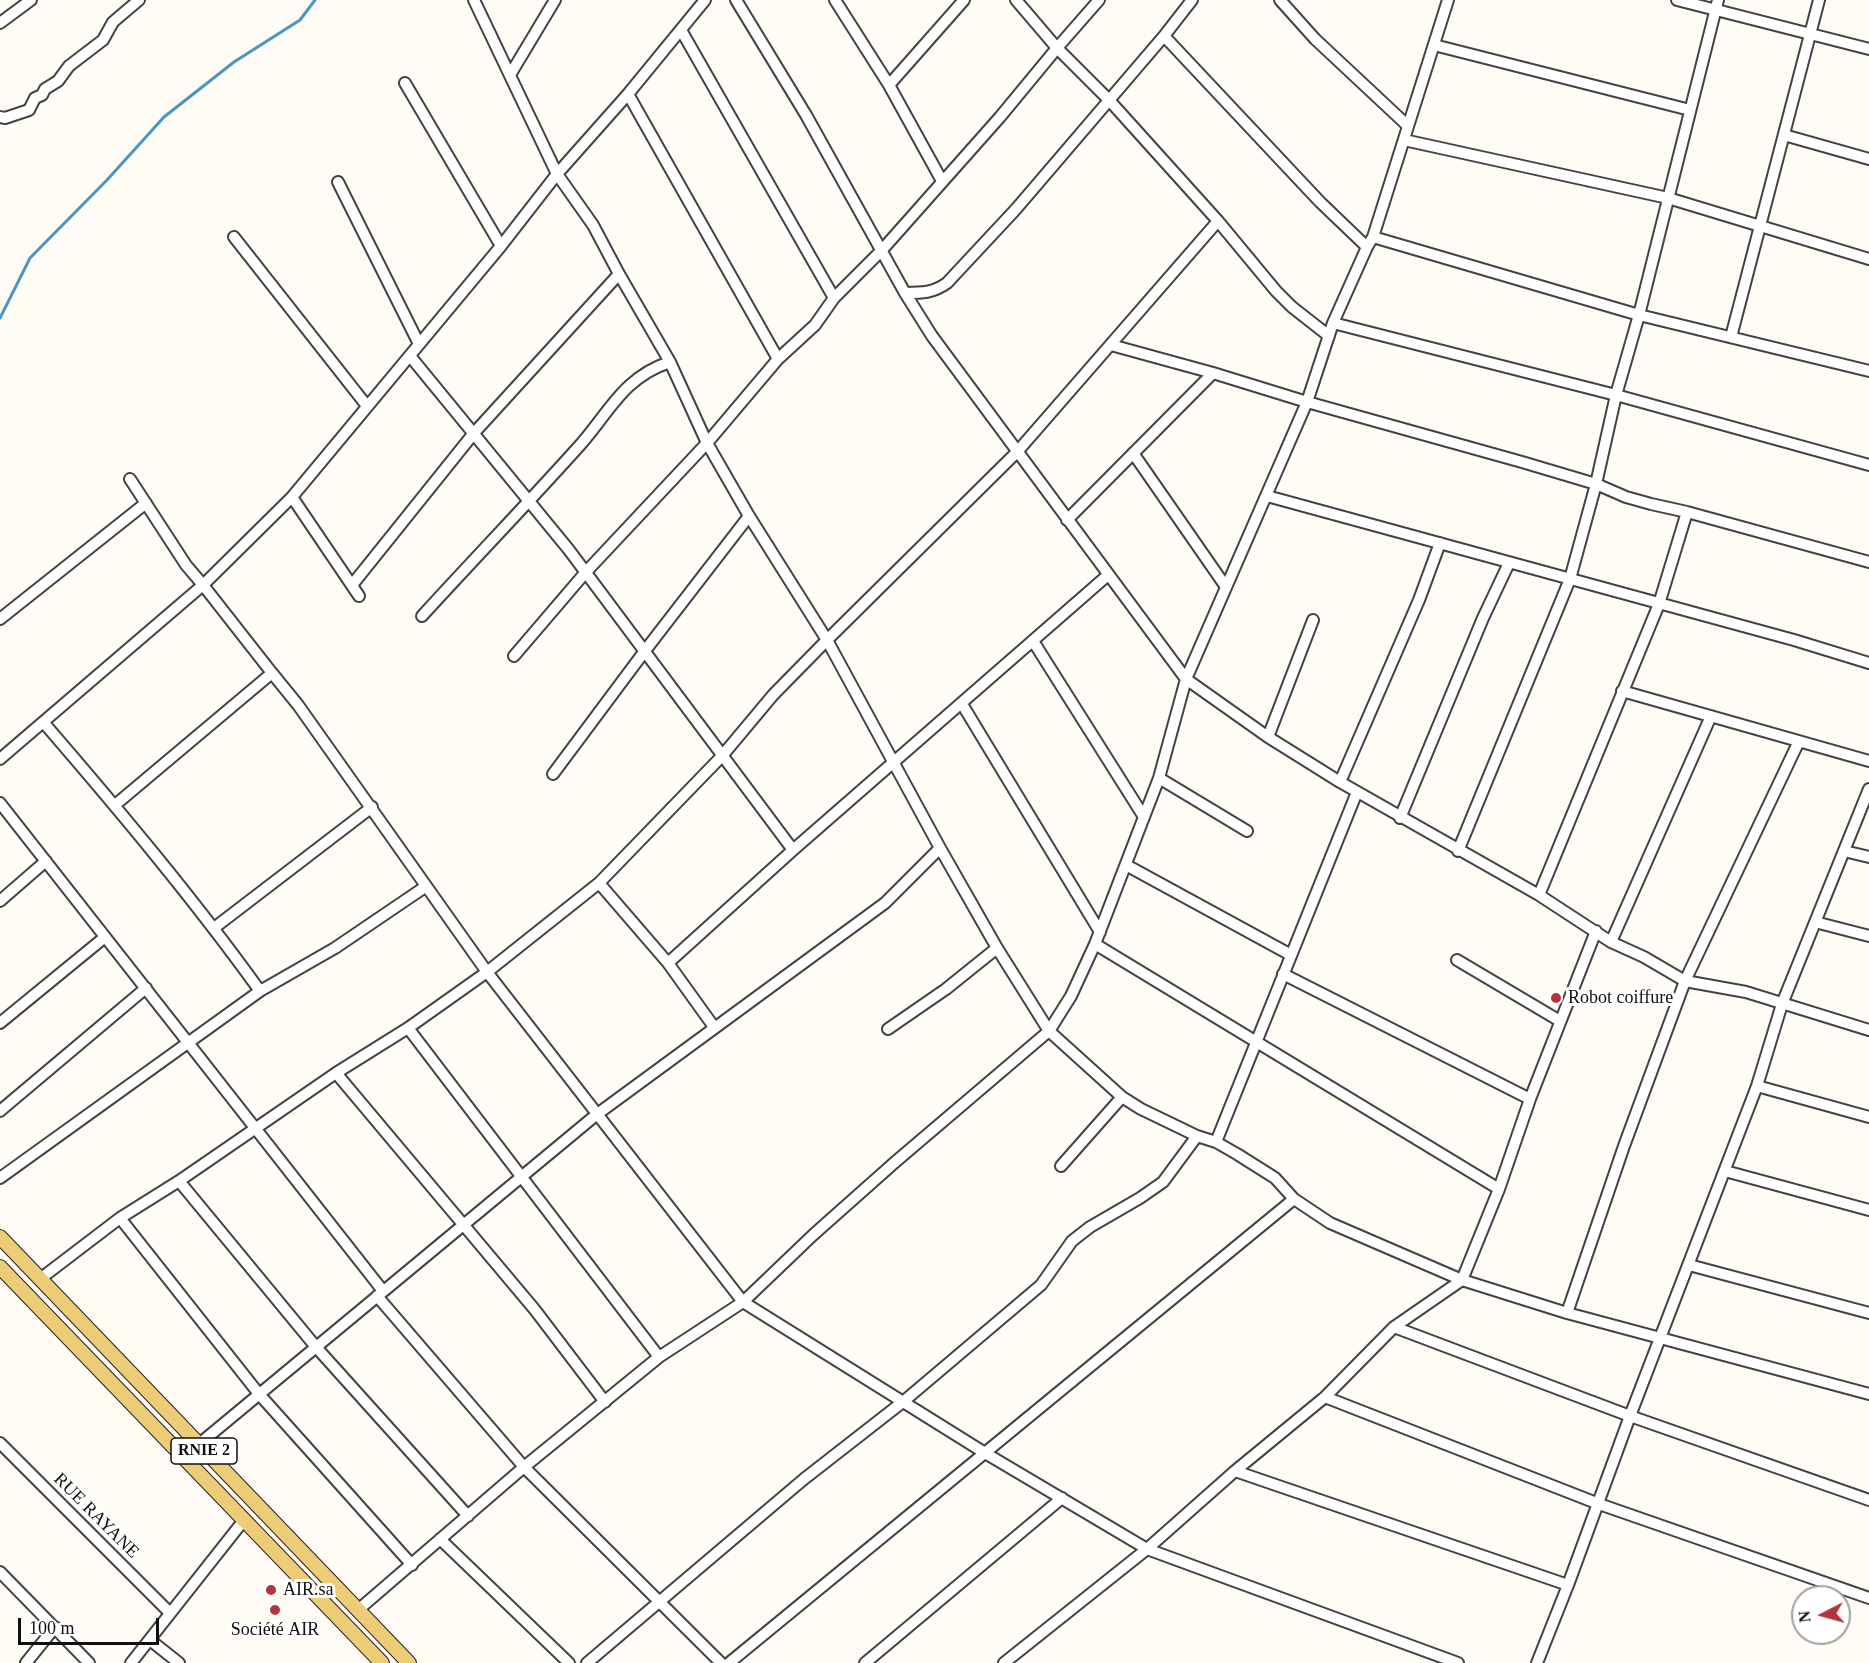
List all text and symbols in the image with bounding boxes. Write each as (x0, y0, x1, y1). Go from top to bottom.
place label: Robot coiffure (1568, 987, 1673, 1009)
marker: Robot coiffure (1549, 991, 1563, 1005)
road number: RNIE 2 (171, 1438, 237, 1464)
street label: RUE RAYANE (49, 1469, 143, 1563)
place label: AIR.sa (283, 1579, 333, 1601)
marker: AIR.sa (264, 1583, 278, 1597)
north arrow (1791, 1585, 1851, 1645)
marker: Société AIR (268, 1603, 282, 1617)
scale bar (21, 1606, 162, 1644)
text: N (1796, 1610, 1814, 1623)
text: 100 m (29, 1618, 75, 1638)
place label: Société AIR (231, 1619, 319, 1641)

